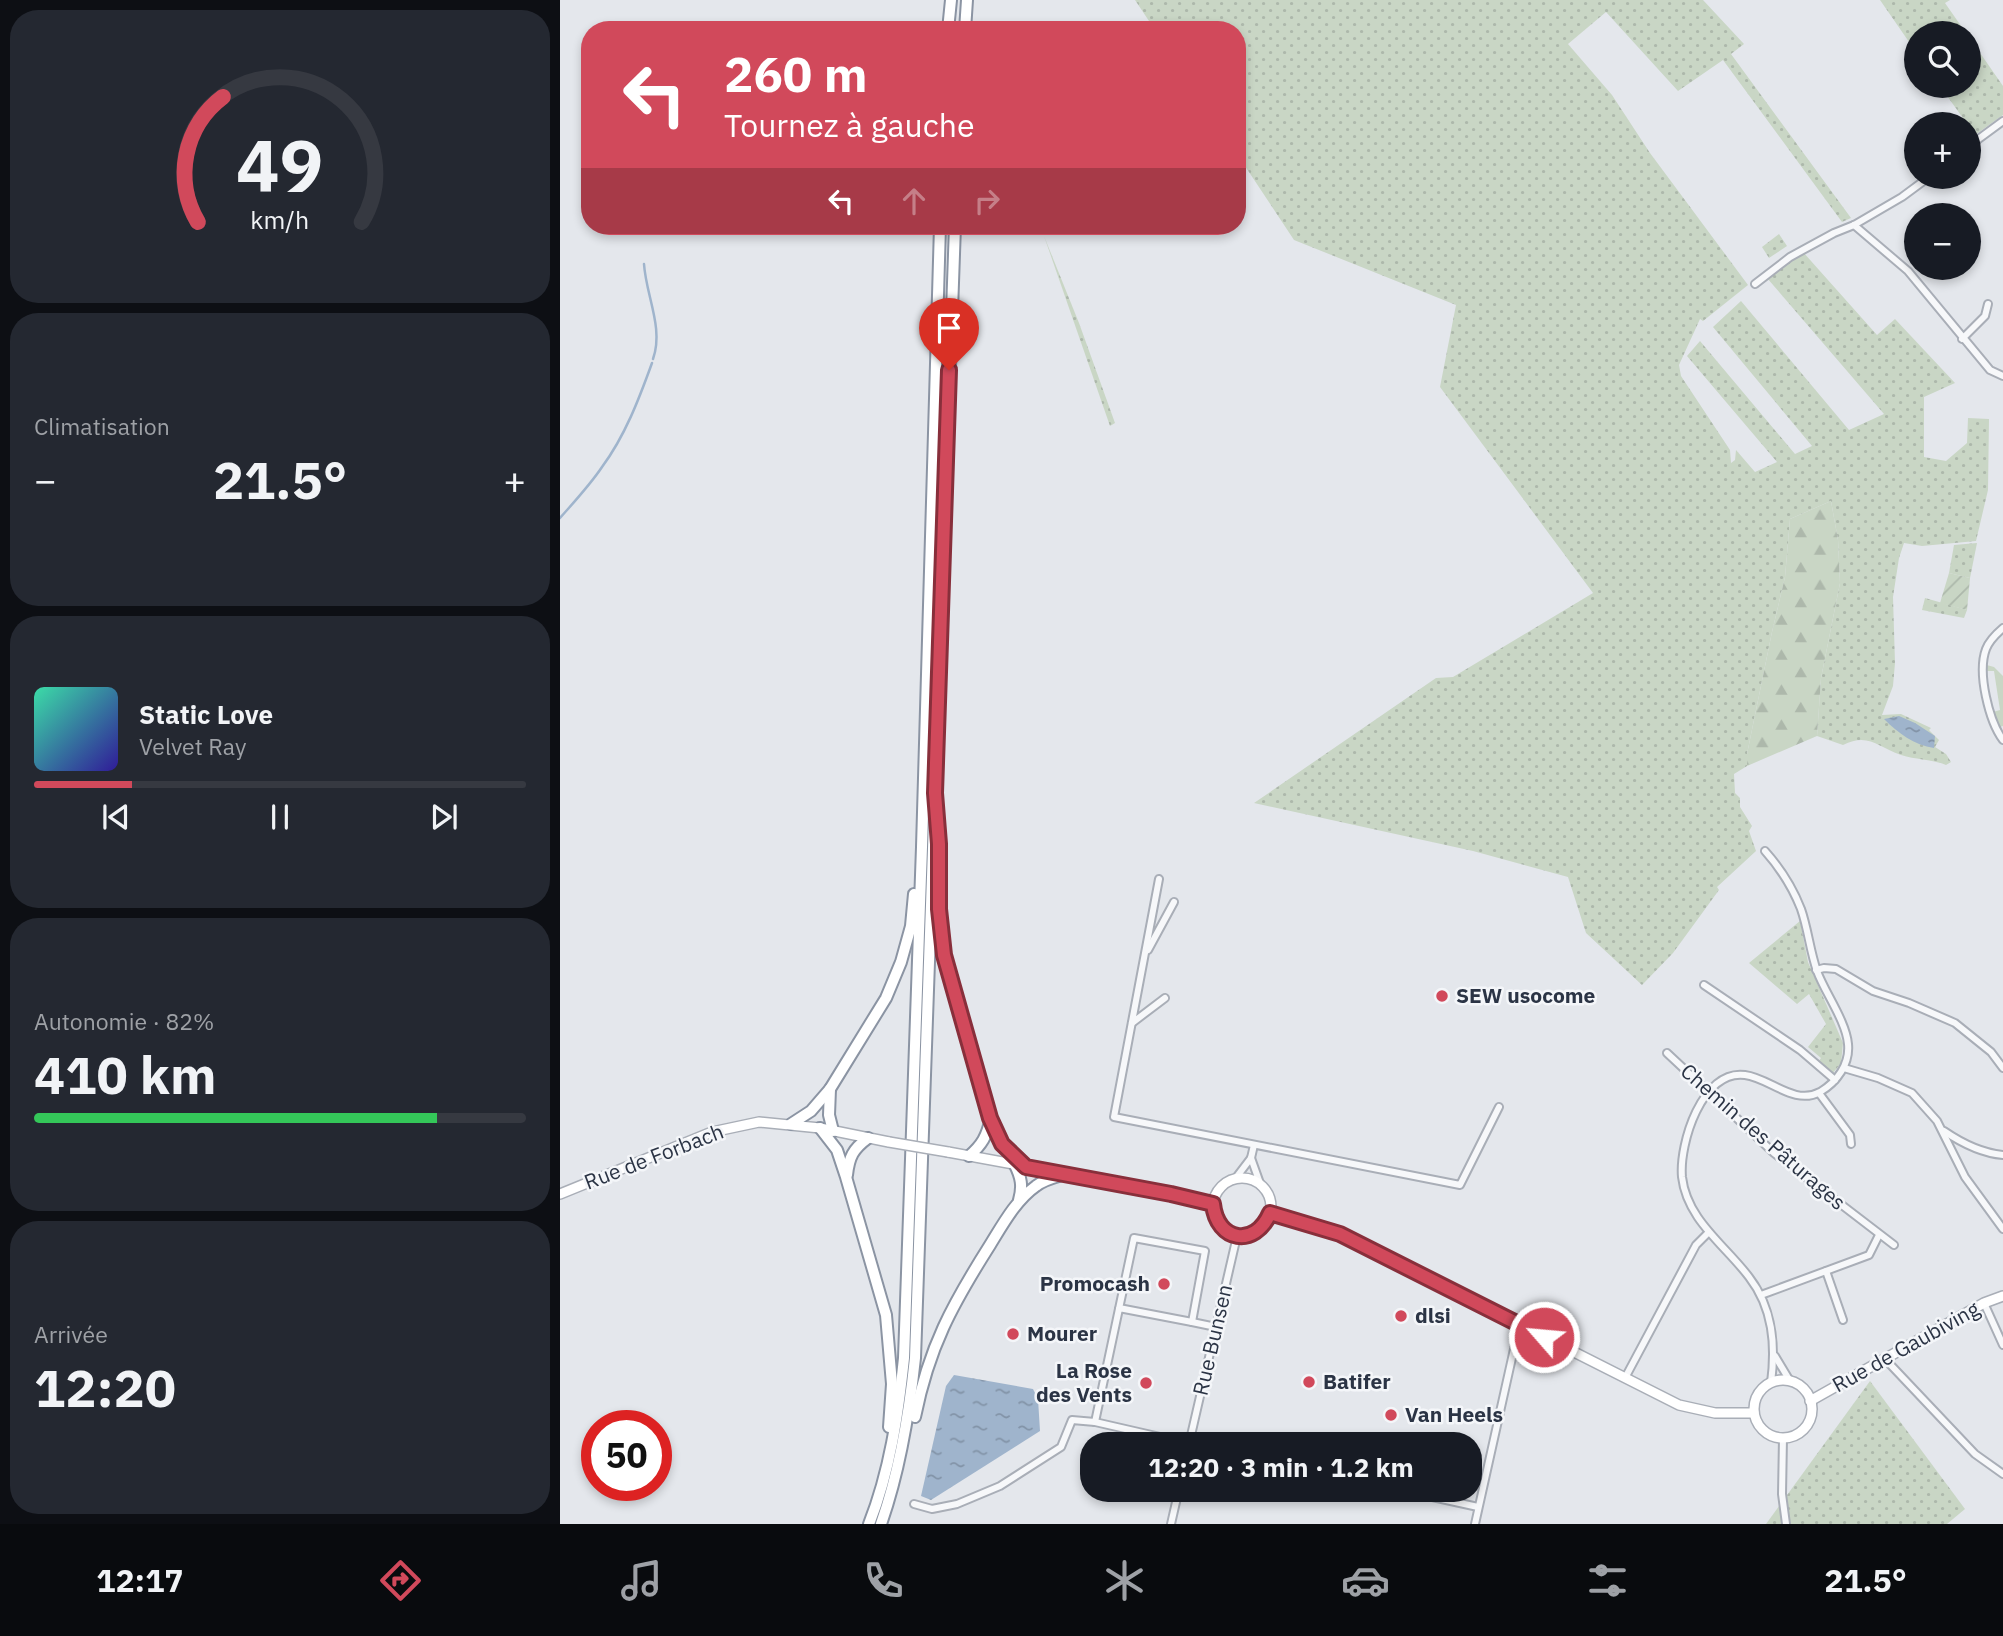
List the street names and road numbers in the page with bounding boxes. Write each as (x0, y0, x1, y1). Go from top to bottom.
street label: Chemin des Pâturages (1675, 1057, 1852, 1216)
street label: Rue de Forbach (580, 1117, 727, 1195)
street label: Rue Bunsen (1186, 1282, 1238, 1398)
street label: Rue de Gaubiving (1827, 1294, 1984, 1398)

